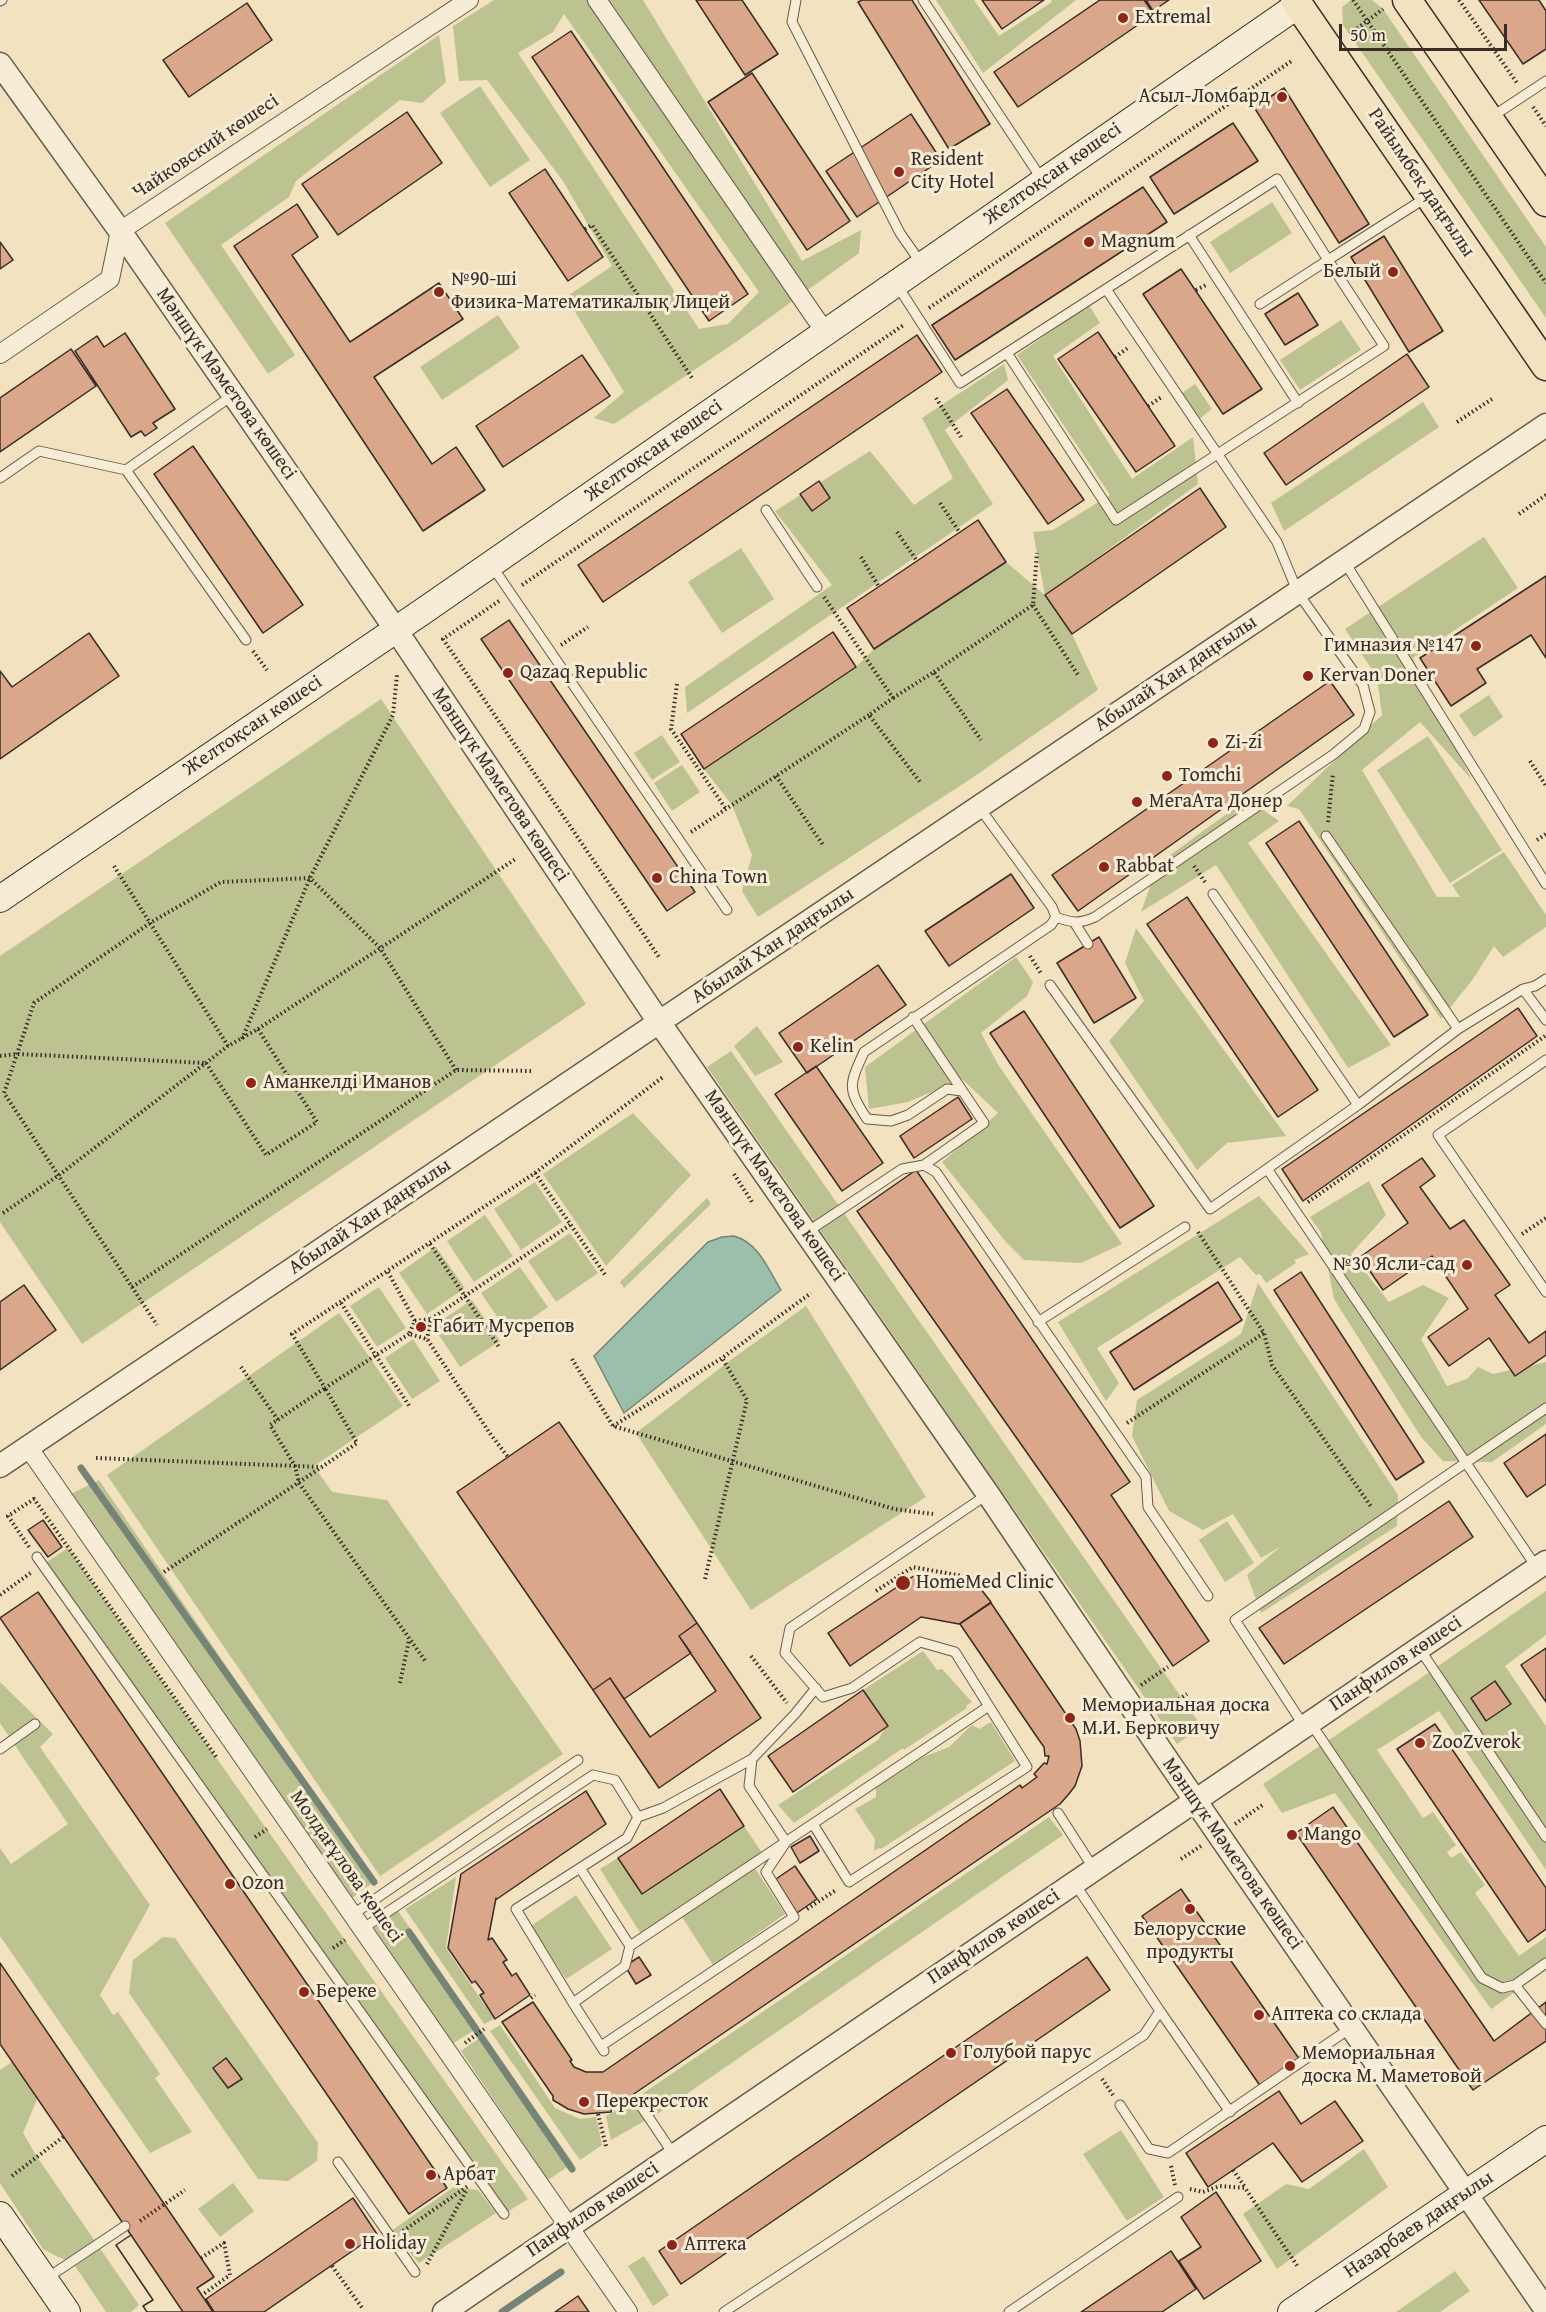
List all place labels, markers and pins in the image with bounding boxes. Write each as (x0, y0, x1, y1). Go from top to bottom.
place label: Extremal (1135, 6, 1211, 30)
marker: Extremal (1116, 11, 1130, 25)
place label: Асыл-Ломбард (1139, 85, 1270, 109)
marker: Асыл-Ломбард (1275, 90, 1289, 104)
place label: Resident City Hotel (911, 148, 994, 195)
marker: Resident City Hotel (892, 165, 906, 179)
place label: Magnum (1101, 230, 1175, 254)
marker: Magnum (1082, 235, 1096, 249)
place label: Белый (1323, 260, 1381, 284)
marker: Белый (1386, 265, 1400, 279)
place label: №90-ші Физика-Математикалық Лицей (451, 268, 730, 315)
marker: №90-ші Физика-Математикалық Лицей (432, 285, 446, 299)
place label: Гимназия №147 (1324, 634, 1464, 658)
marker: Гимназия №147 (1469, 639, 1483, 653)
place label: Qazaq Republic (520, 661, 648, 685)
place label: Kervan Doner (1320, 664, 1435, 688)
marker: Qazaq Republic (501, 666, 515, 680)
marker: Kervan Doner (1301, 669, 1315, 683)
place label: Zi-zi (1225, 731, 1262, 755)
marker: Zi-zi (1206, 736, 1220, 750)
place label: Tomchi (1179, 764, 1241, 788)
marker: Tomchi (1160, 769, 1174, 783)
place label: МегаАта Донер (1149, 790, 1283, 814)
marker: МегаАта Донер (1130, 795, 1144, 809)
place label: Rabbat (1116, 855, 1174, 879)
marker: Rabbat (1097, 860, 1111, 874)
place label: China Town (669, 866, 768, 890)
marker: China Town (650, 871, 664, 885)
place label: Kelin (810, 1035, 854, 1059)
marker: Kelin (791, 1040, 805, 1054)
place label: Аманкелді Иманов (263, 1071, 431, 1095)
marker: Аманкелді Иманов (244, 1076, 258, 1090)
place label: №30 Ясли-сад (1333, 1253, 1455, 1277)
marker: №30 Ясли-сад (1460, 1258, 1474, 1272)
place label: Габит Мусрепов (433, 1315, 575, 1339)
marker: Габит Мусрепов (414, 1320, 428, 1334)
place label: HomeMed Clinic (916, 1571, 1054, 1595)
marker: HomeMed Clinic (894, 1574, 912, 1592)
place label: Мемориальная доска М.И. Берковичу (1082, 1694, 1270, 1741)
marker: Мемориальная доска М.И. Берковичу (1063, 1711, 1077, 1725)
place label: ZooZverok (1432, 1731, 1521, 1755)
marker: ZooZverok (1413, 1736, 1427, 1750)
place label: Mango (1304, 1823, 1361, 1847)
marker: Mango (1285, 1828, 1299, 1842)
place label: Ozon (242, 1872, 284, 1896)
marker: Ozon (223, 1877, 237, 1891)
marker: Белорусские продукты (1183, 1902, 1197, 1916)
place label: Белорусские продукты (1134, 1918, 1246, 1965)
place label: Береке (316, 1980, 377, 2004)
marker: Береке (297, 1985, 311, 1999)
place label: Аптека со склада (1271, 2003, 1422, 2027)
marker: Аптека со склада (1252, 2008, 1266, 2022)
place label: Голубой парус (963, 2041, 1091, 2065)
place label: Мемориальная доска М. Маметовой (1302, 2042, 1482, 2089)
marker: Голубой парус (944, 2046, 958, 2060)
marker: Мемориальная доска М. Маметовой (1283, 2059, 1297, 2073)
place label: Перекресток (596, 2090, 708, 2114)
marker: Перекресток (577, 2095, 591, 2109)
place label: Арбат (443, 2163, 495, 2187)
marker: Арбат (424, 2168, 438, 2182)
place label: Holiday (362, 2232, 427, 2256)
place label: Аптека (684, 2233, 746, 2257)
marker: Holiday (343, 2237, 357, 2251)
marker: Аптека (665, 2238, 679, 2252)

